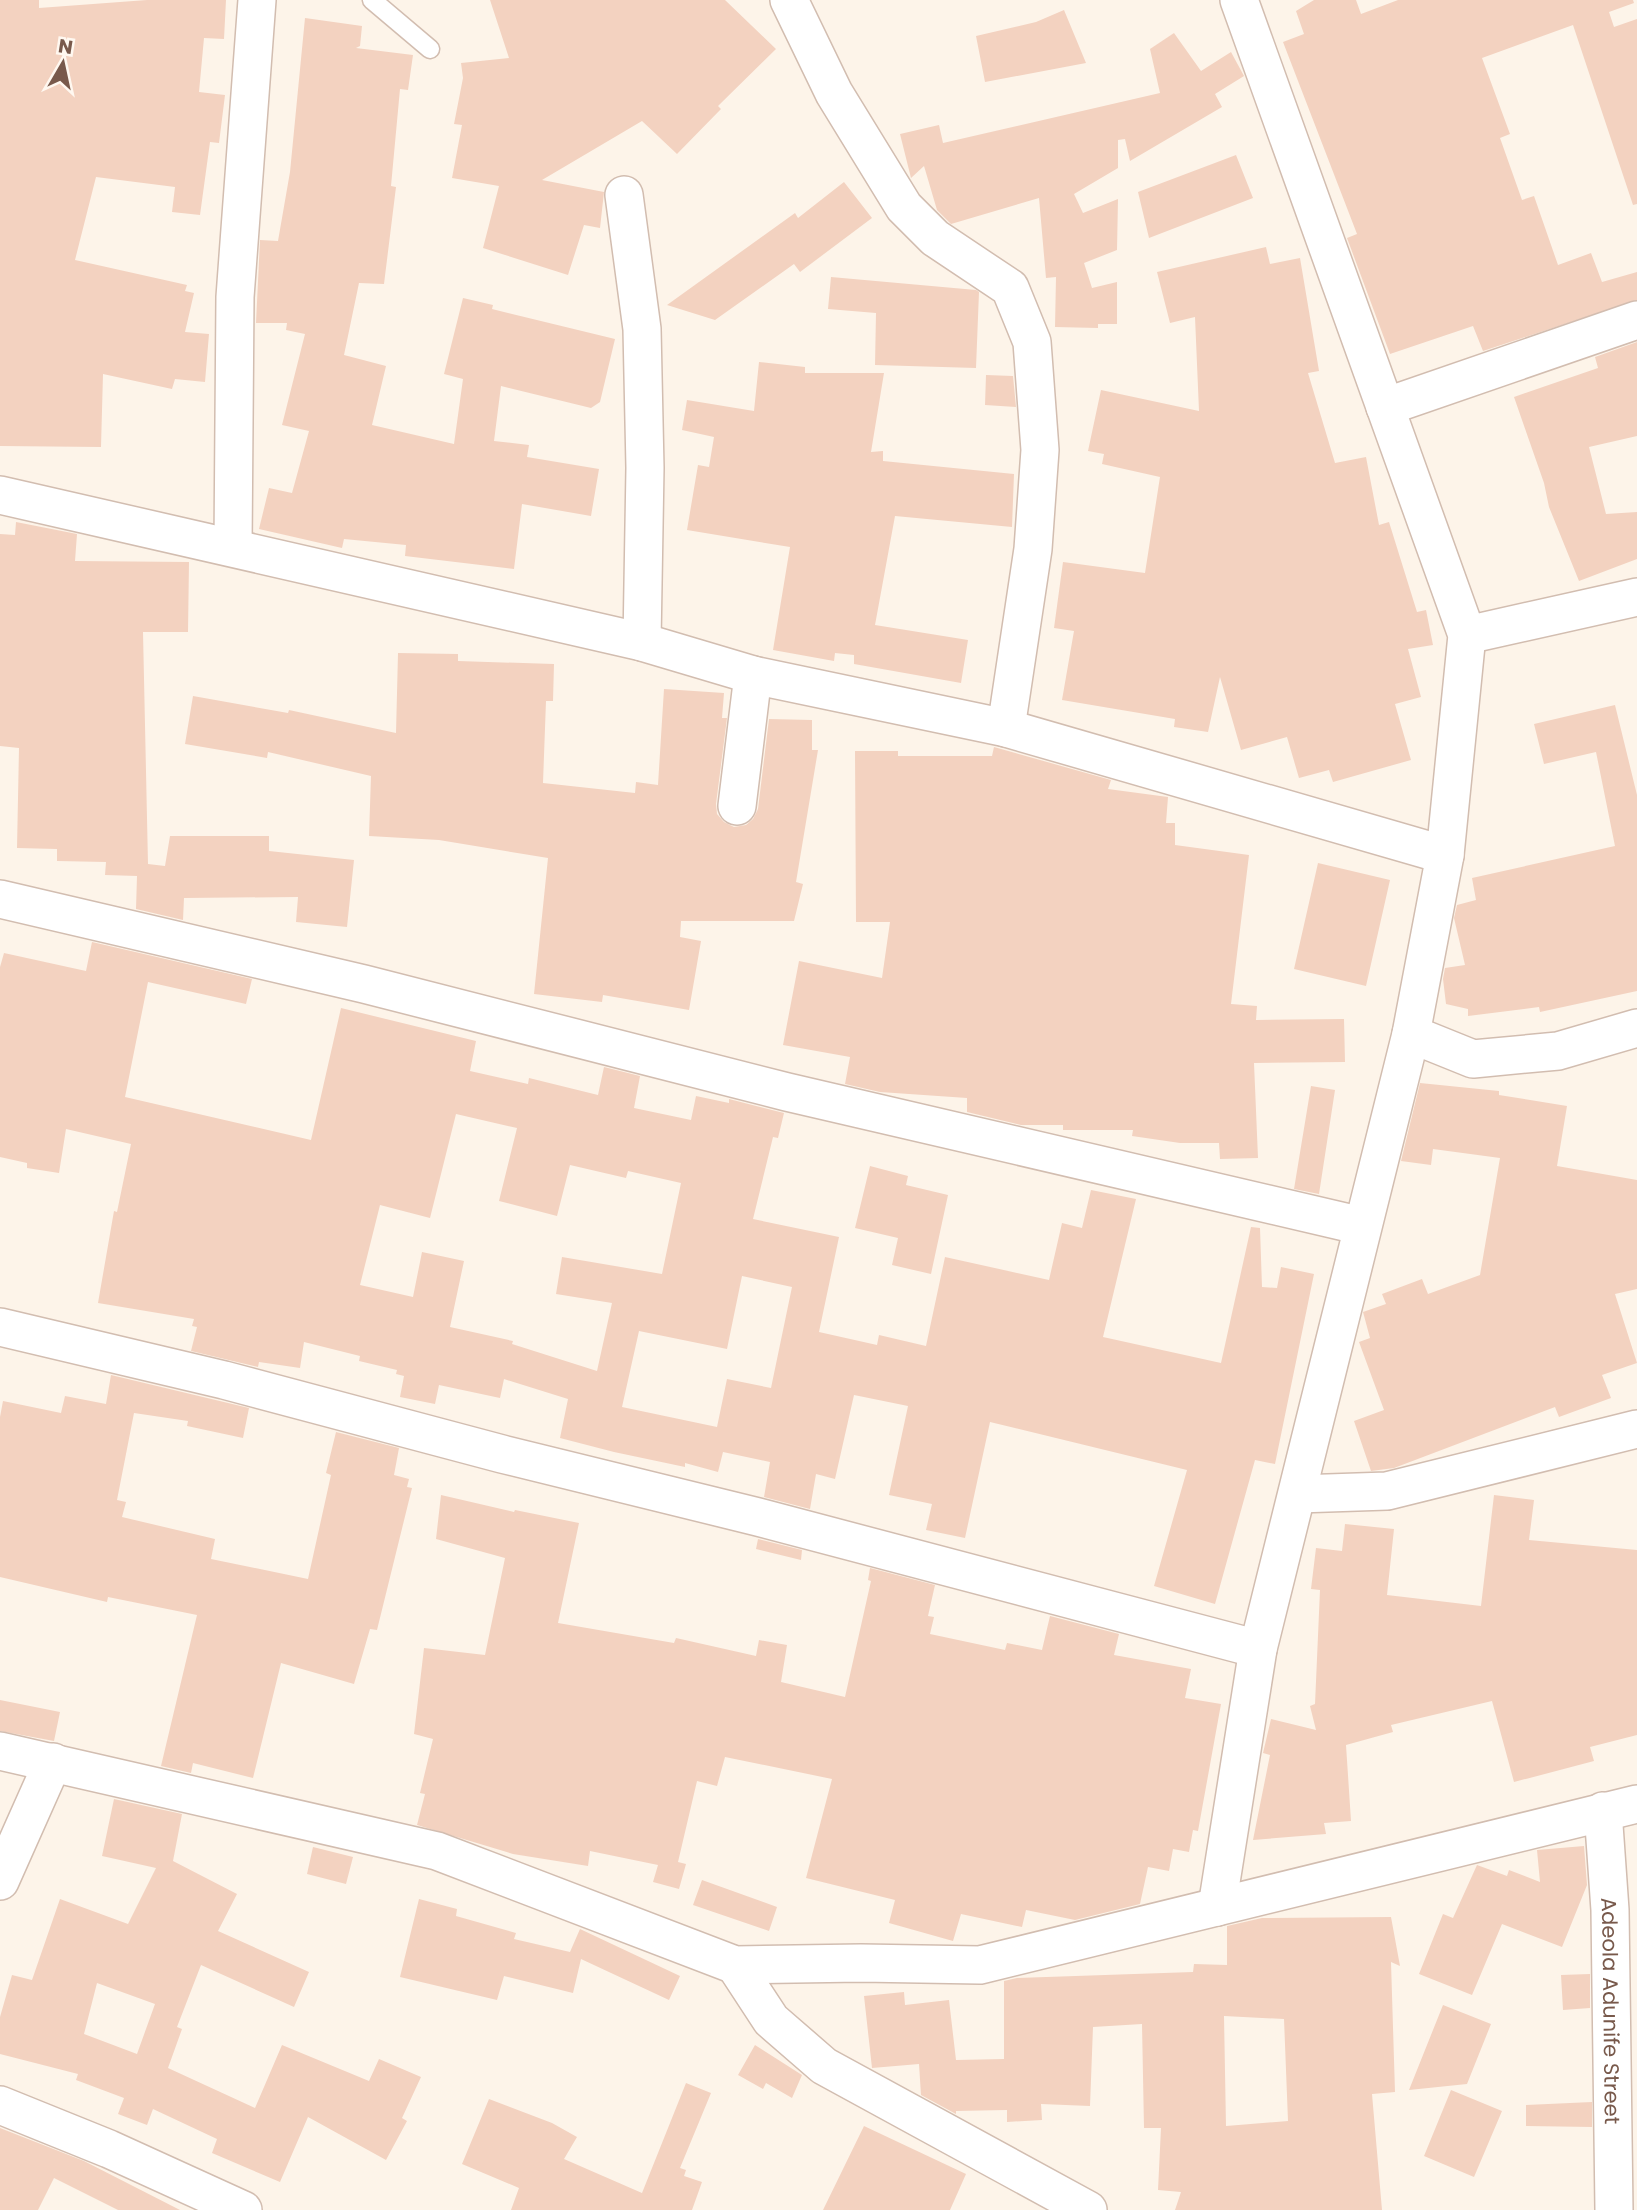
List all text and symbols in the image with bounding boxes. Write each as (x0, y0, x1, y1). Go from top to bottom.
north arrow (28, 28, 98, 98)
text: N (56, 32, 75, 61)
street label: Adeola Adunife Street (1595, 1896, 1627, 2125)

